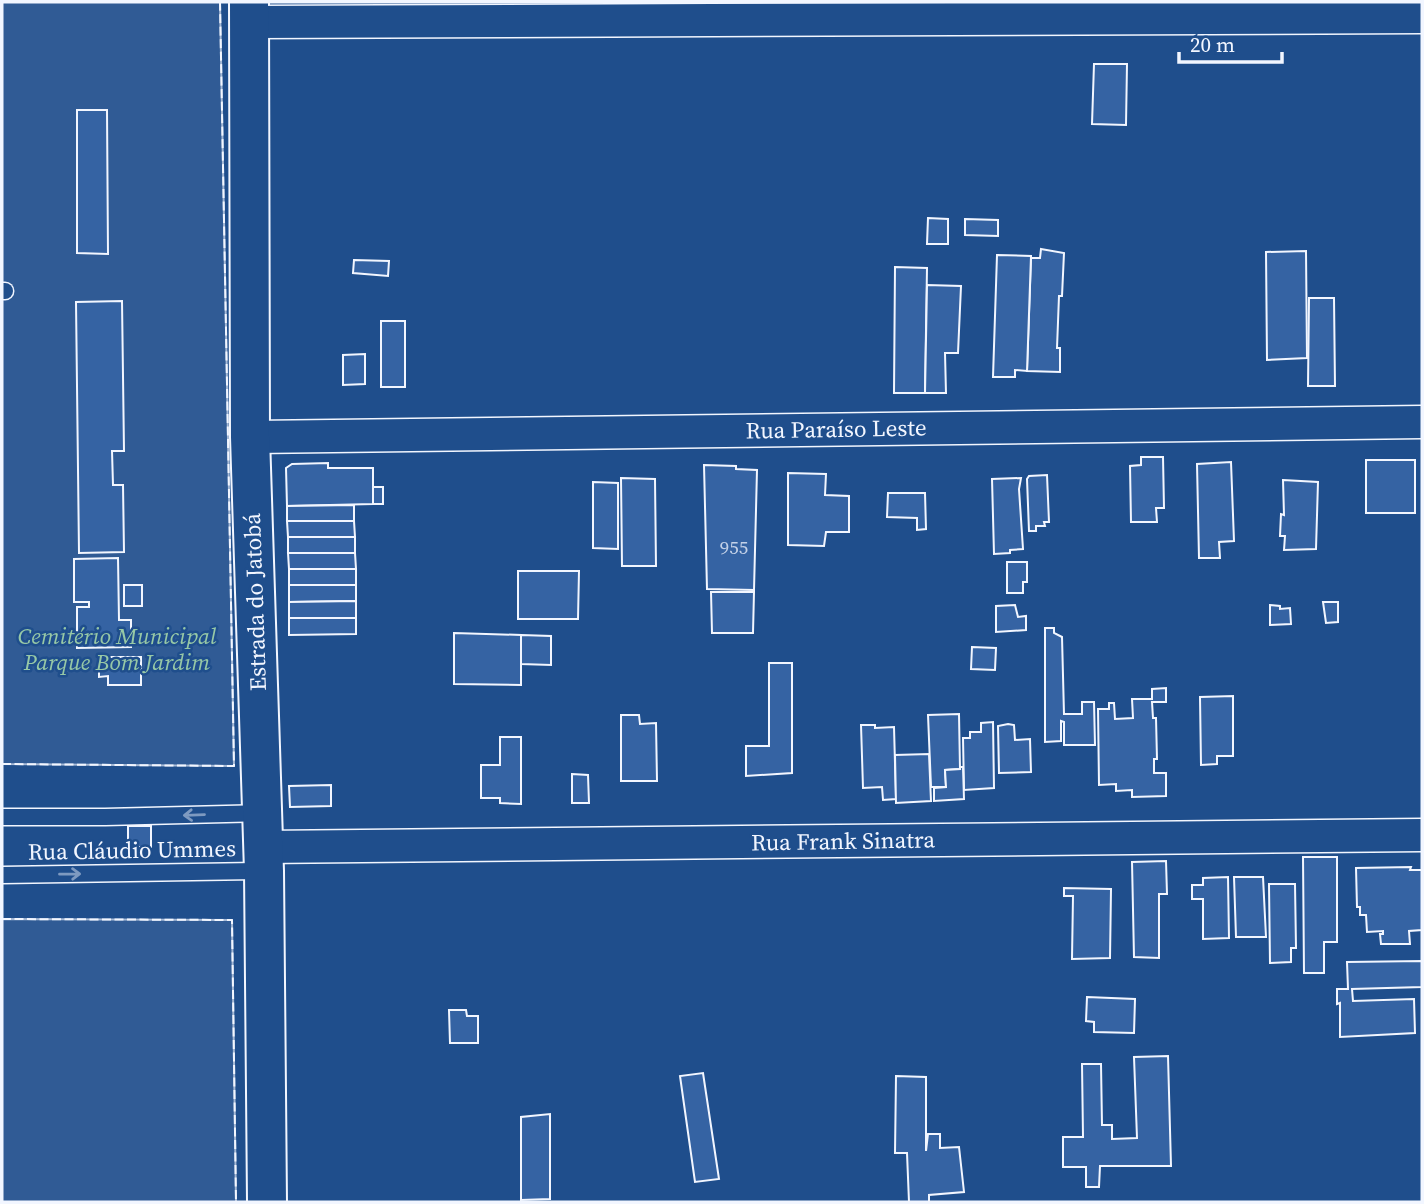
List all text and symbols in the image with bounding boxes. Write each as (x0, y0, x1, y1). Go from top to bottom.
scale bar (1179, 21, 1282, 65)
text: 20 m (1190, 30, 1235, 59)
street label: Rua Paraíso Leste (745, 411, 927, 447)
street label: Estrada do Jatobá (236, 512, 274, 691)
house number: 955 (720, 534, 748, 560)
park label: Cemitério Municipal Parque Bom Jardim (18, 620, 217, 678)
one-way arrow (183, 808, 206, 821)
street label: Rua Frank Sinatra (751, 823, 936, 859)
street label: Rua Cláudio Ummes (28, 832, 236, 868)
one-way arrow (58, 867, 81, 881)

